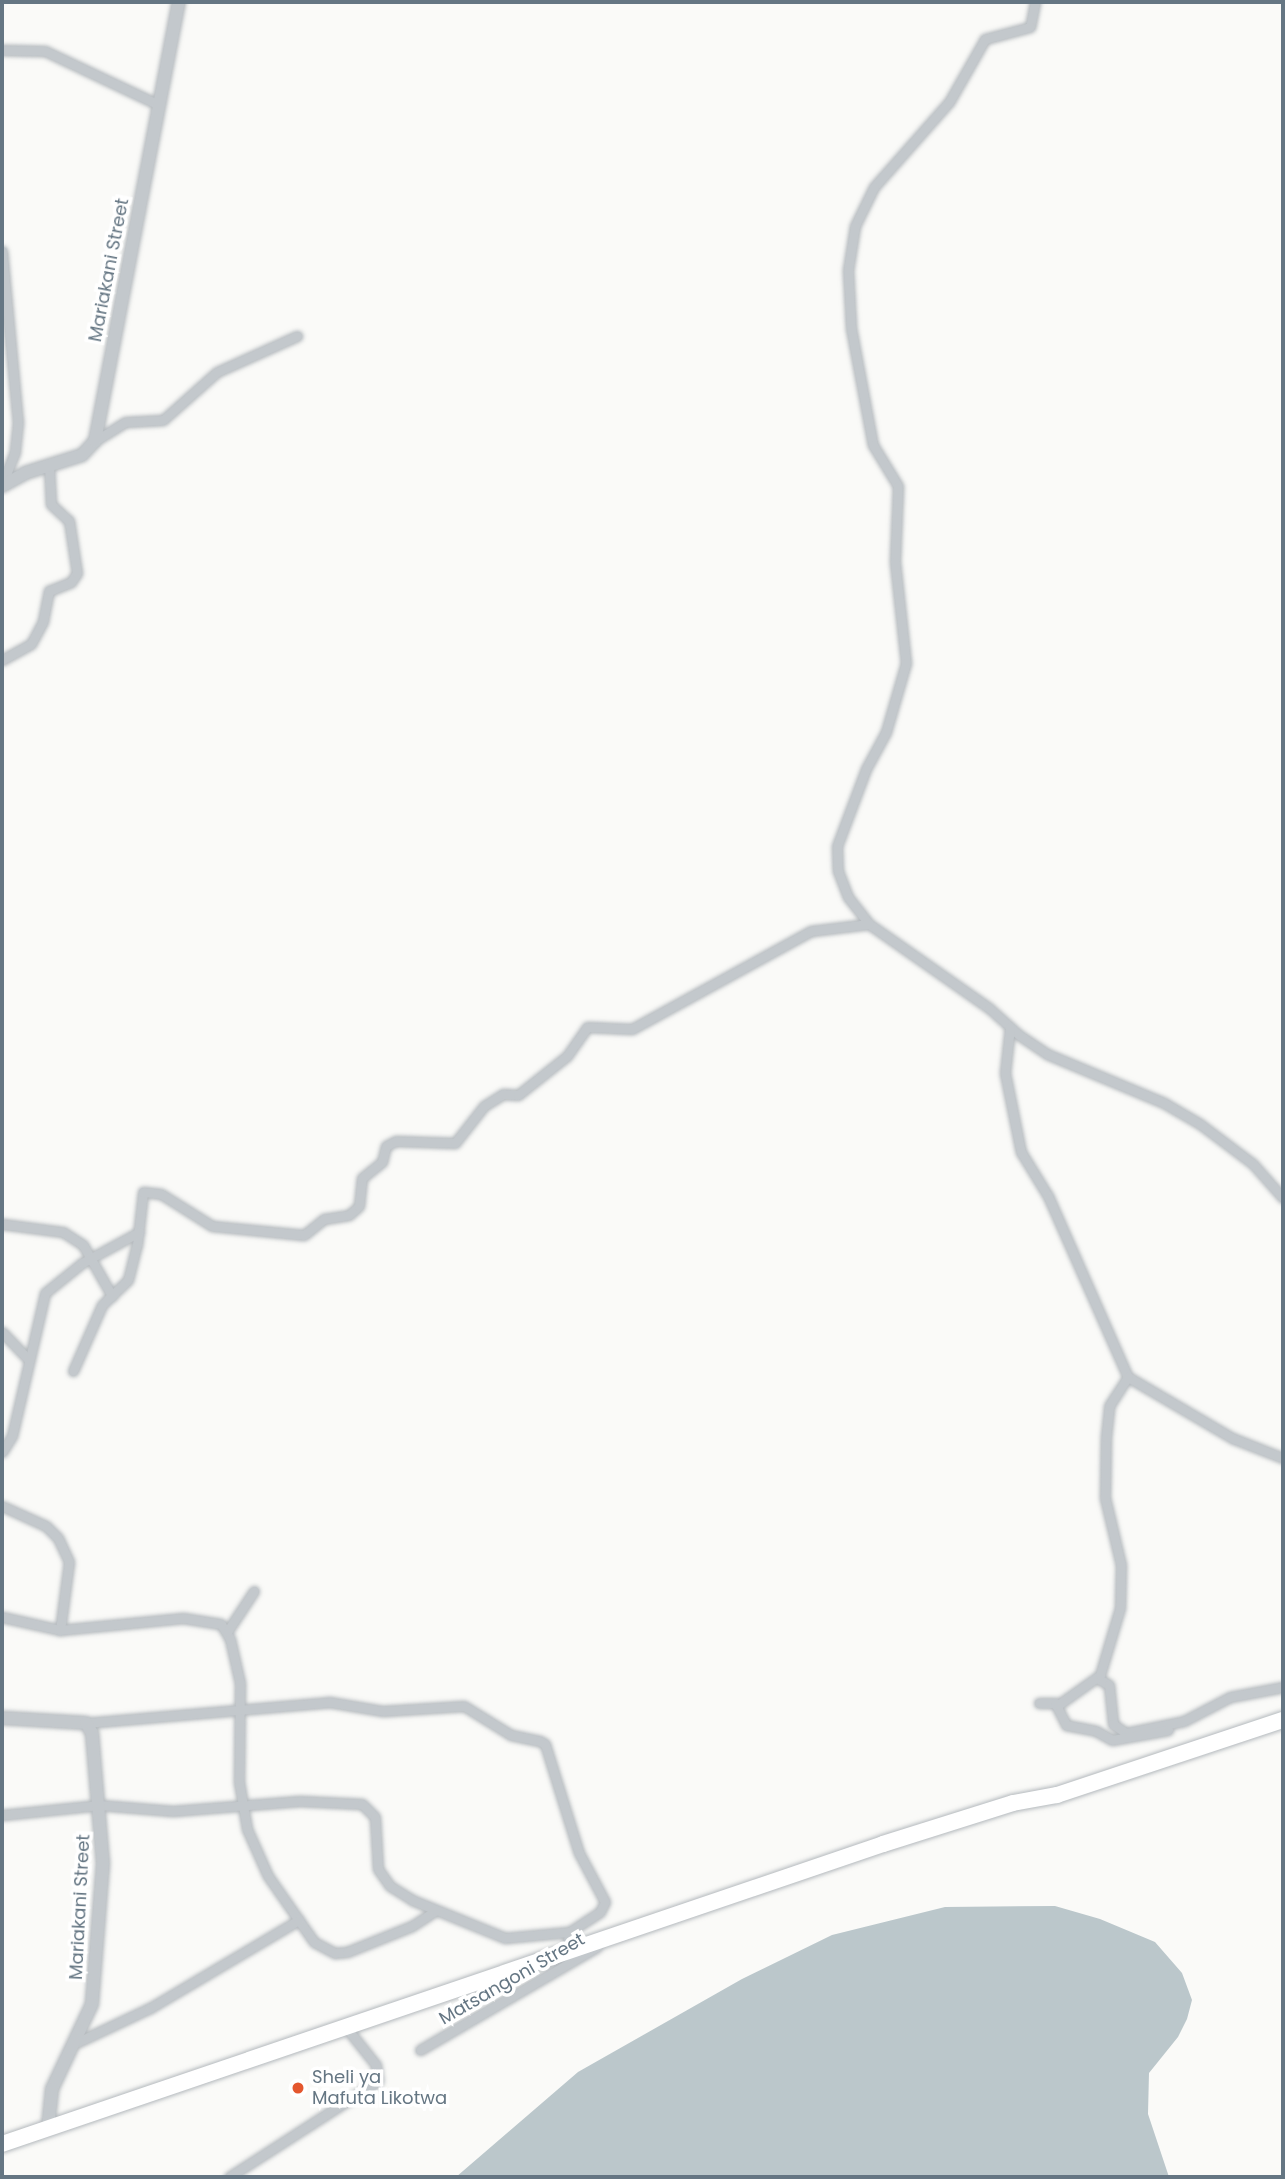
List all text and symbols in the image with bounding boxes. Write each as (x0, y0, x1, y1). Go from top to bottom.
street label: Mariakani Street (84, 196, 134, 344)
street label: Mariakani Street (65, 1834, 95, 1980)
street label: Matsangoni Street (435, 1929, 589, 2029)
place label: Sheli ya Mafuta Likotwa (312, 2067, 447, 2110)
marker: Sheli ya Mafuta Likotwa (290, 2080, 306, 2096)

